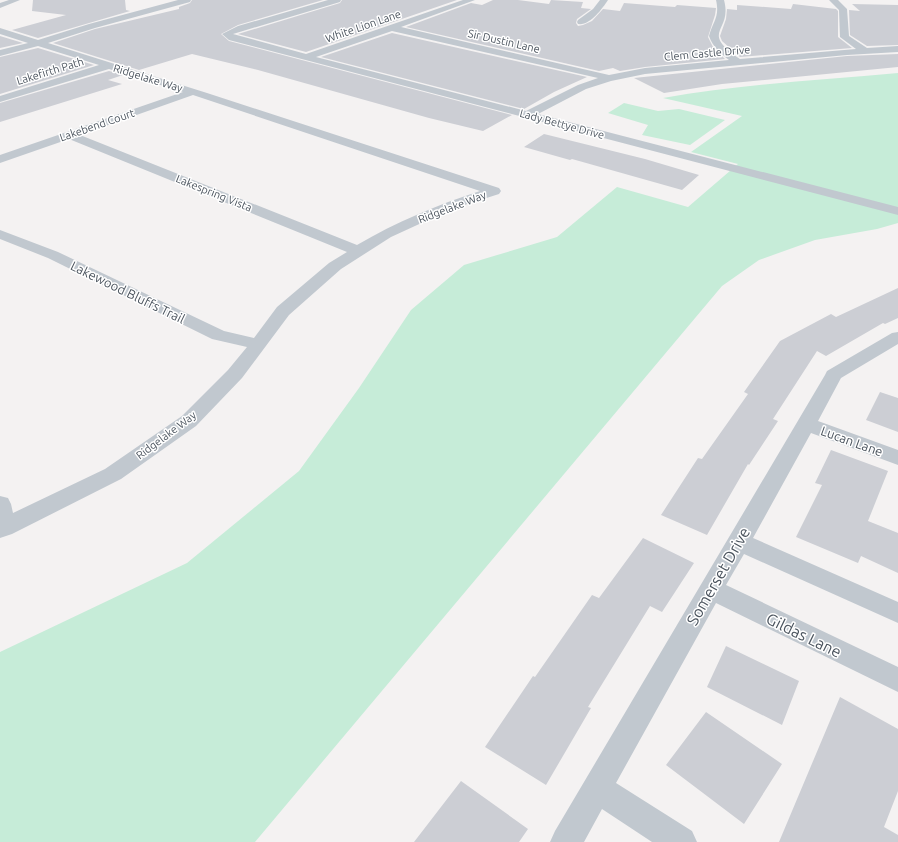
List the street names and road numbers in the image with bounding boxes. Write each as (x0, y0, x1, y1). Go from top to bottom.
street label: White Lion Lane (324, 7, 402, 45)
street label: Sir Dustin Lane (467, 27, 541, 55)
street label: Clem Castle Drive (663, 43, 751, 63)
street label: Lakefirth Path (15, 55, 85, 87)
street label: Ridgelake Way (112, 62, 185, 94)
street label: Lakebend Court (58, 106, 137, 143)
street label: Lady Bettye Drive (518, 107, 606, 141)
street label: Lakespring Vista (174, 172, 254, 214)
street label: Ridgelake Way (416, 188, 488, 225)
street label: Lakewood Bluffs Trail (69, 258, 188, 326)
street label: Ridgelake Way (134, 408, 199, 461)
street label: Lucan Lane (819, 423, 885, 459)
street label: Somerset Drive (683, 524, 753, 628)
street label: Gildas Lane (764, 609, 844, 661)

